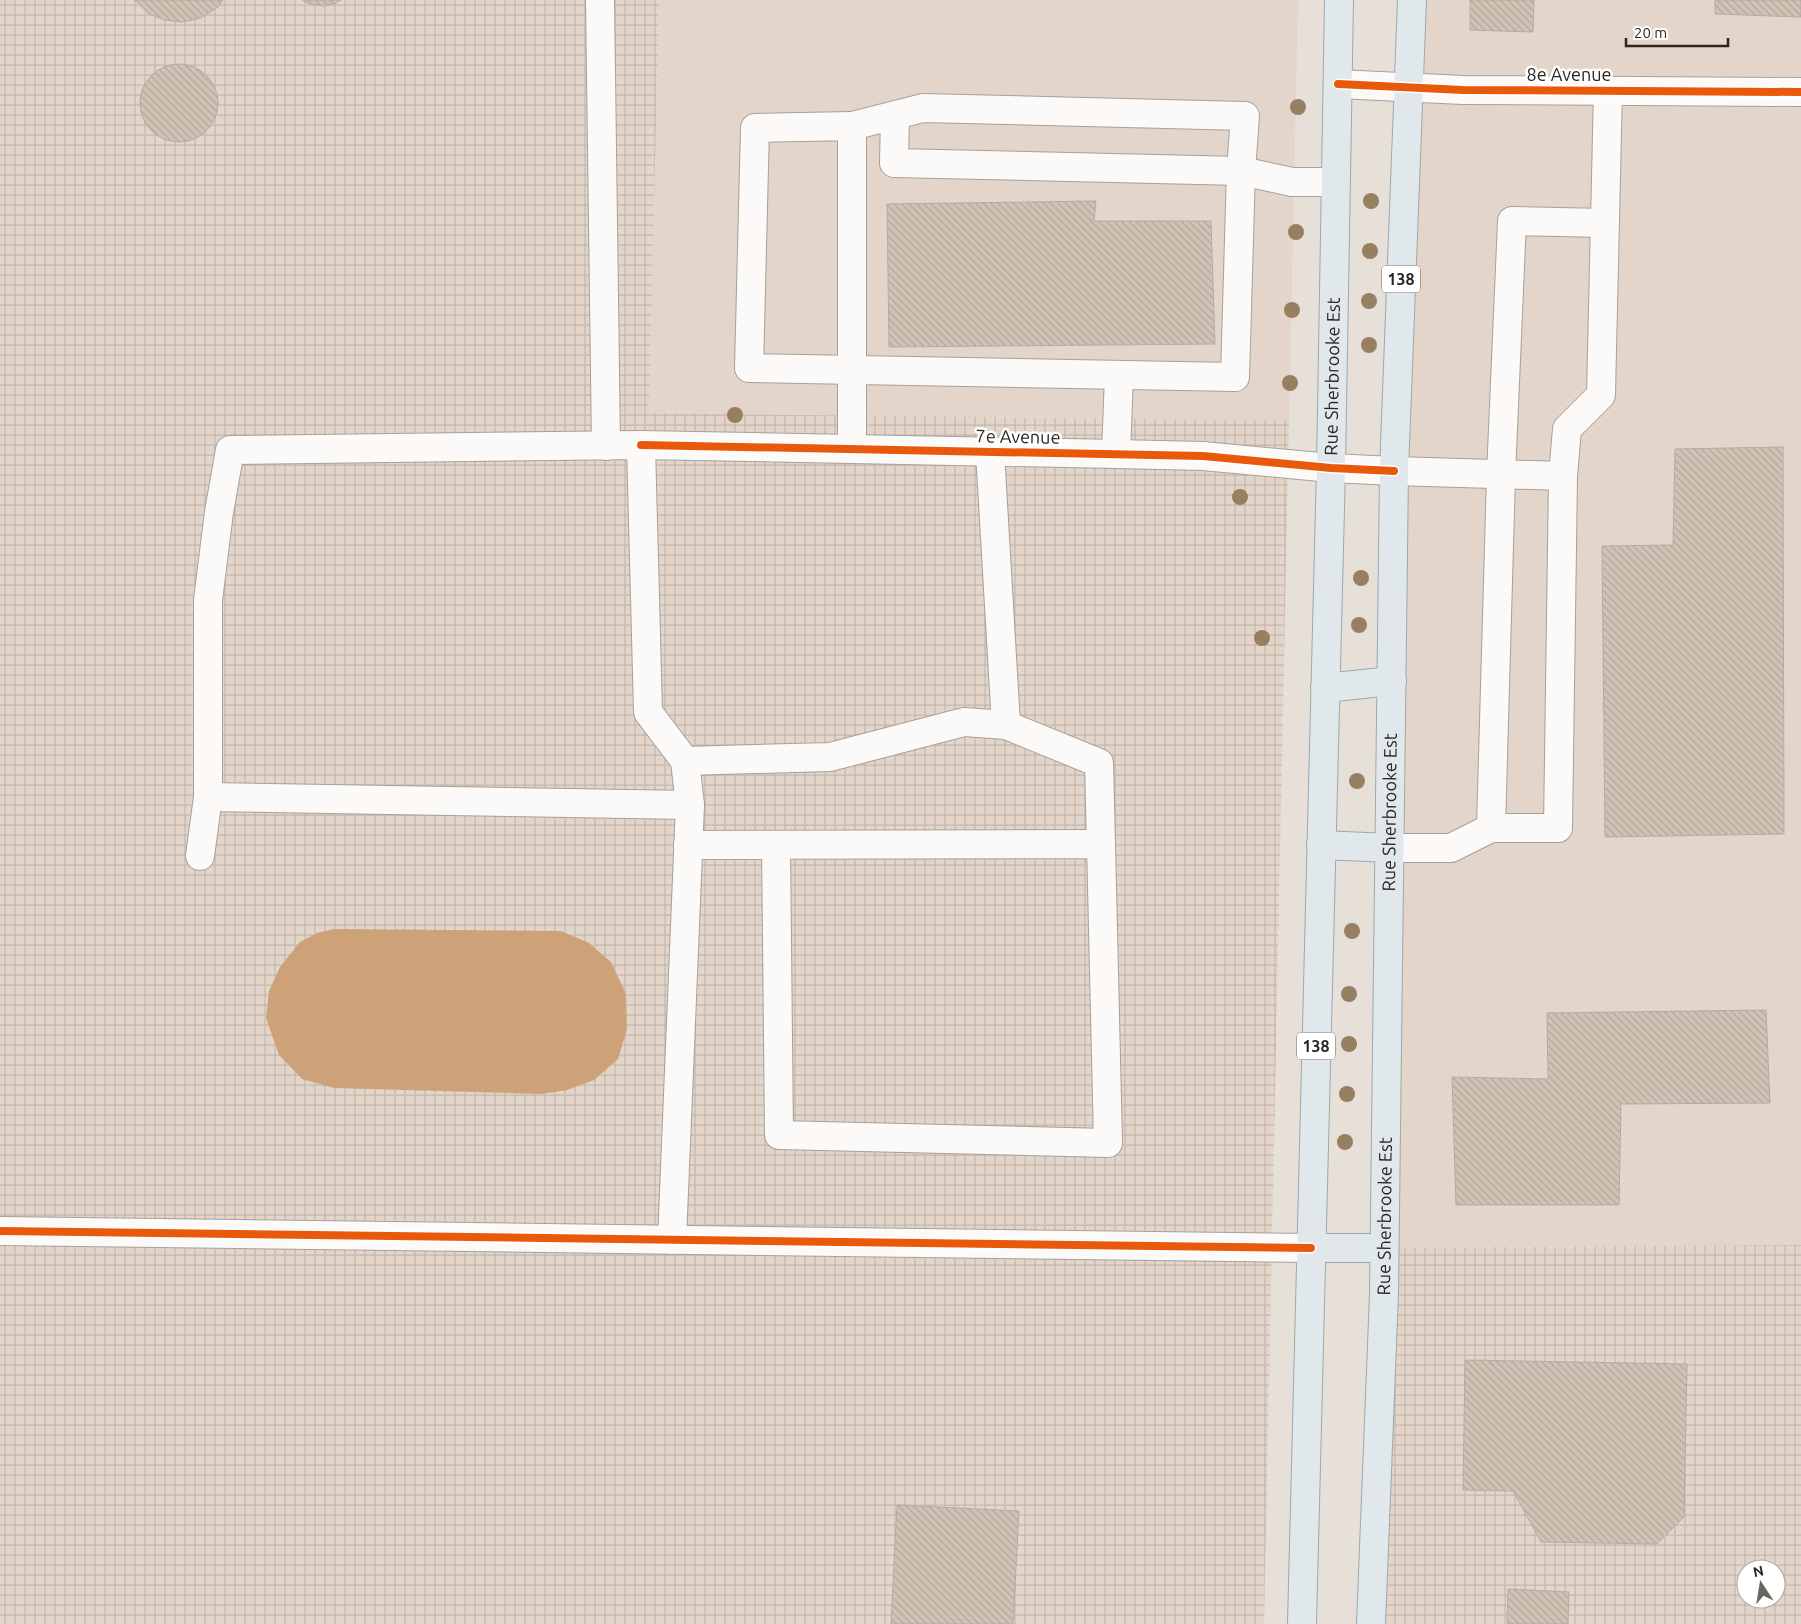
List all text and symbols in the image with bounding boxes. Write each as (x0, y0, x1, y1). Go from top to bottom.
scale bar (1626, 15, 1728, 47)
text: 20 m (1634, 24, 1667, 41)
street label: 8e Avenue (1527, 64, 1611, 84)
road number: 138 (1382, 266, 1420, 292)
street label: Rue Sherbrooke Est (1320, 297, 1343, 456)
street label: 7e Avenue (975, 425, 1061, 447)
street label: Rue Sherbrooke Est (1378, 733, 1400, 892)
road number: 138 (1297, 1032, 1335, 1060)
street label: Rue Sherbrooke Est (1373, 1137, 1395, 1296)
north arrow (1736, 1559, 1786, 1609)
text: N (1752, 1562, 1765, 1580)

